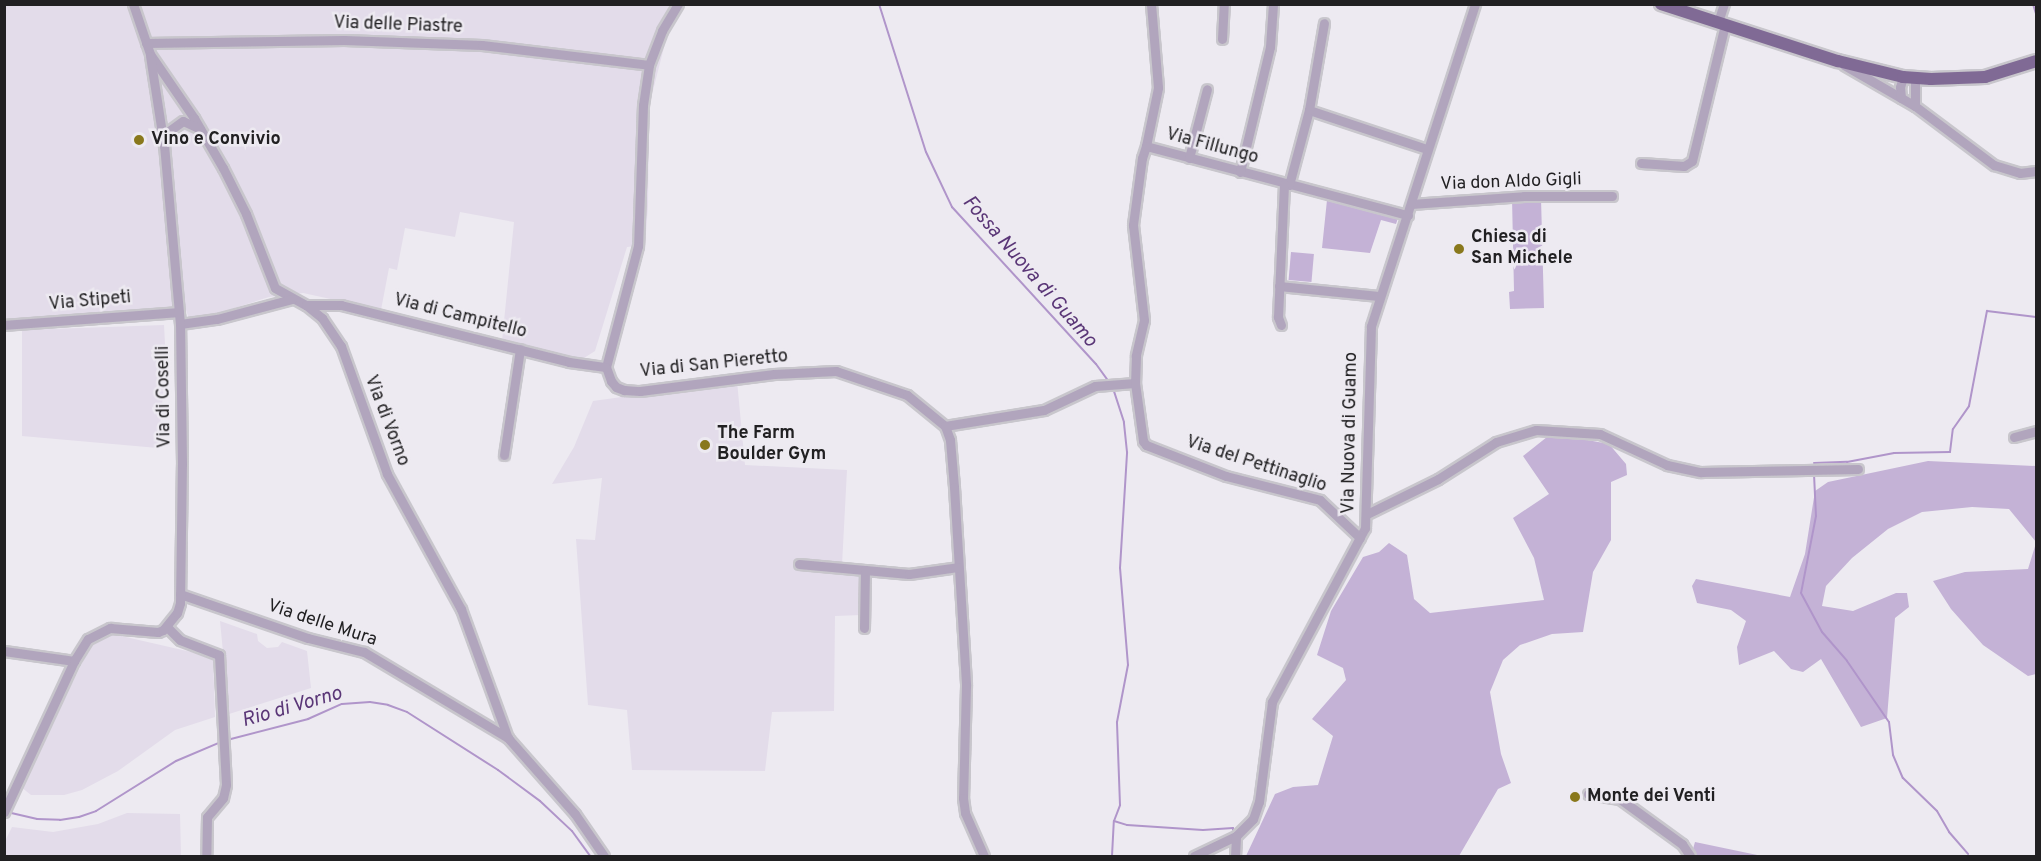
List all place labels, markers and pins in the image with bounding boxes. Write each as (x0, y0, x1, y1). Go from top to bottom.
place label: Vino e Convivio (151, 129, 281, 151)
marker: Vino e Convivio (132, 133, 146, 147)
place label: Chiesa di San Michele (1471, 228, 1573, 270)
marker: Chiesa di San Michele (1452, 242, 1466, 256)
place label: The Farm Boulder Gym (717, 424, 826, 466)
marker: The Farm Boulder Gym (698, 438, 712, 452)
place label: Monte dei Venti (1587, 786, 1716, 808)
marker: Monte dei Venti (1568, 790, 1582, 804)

